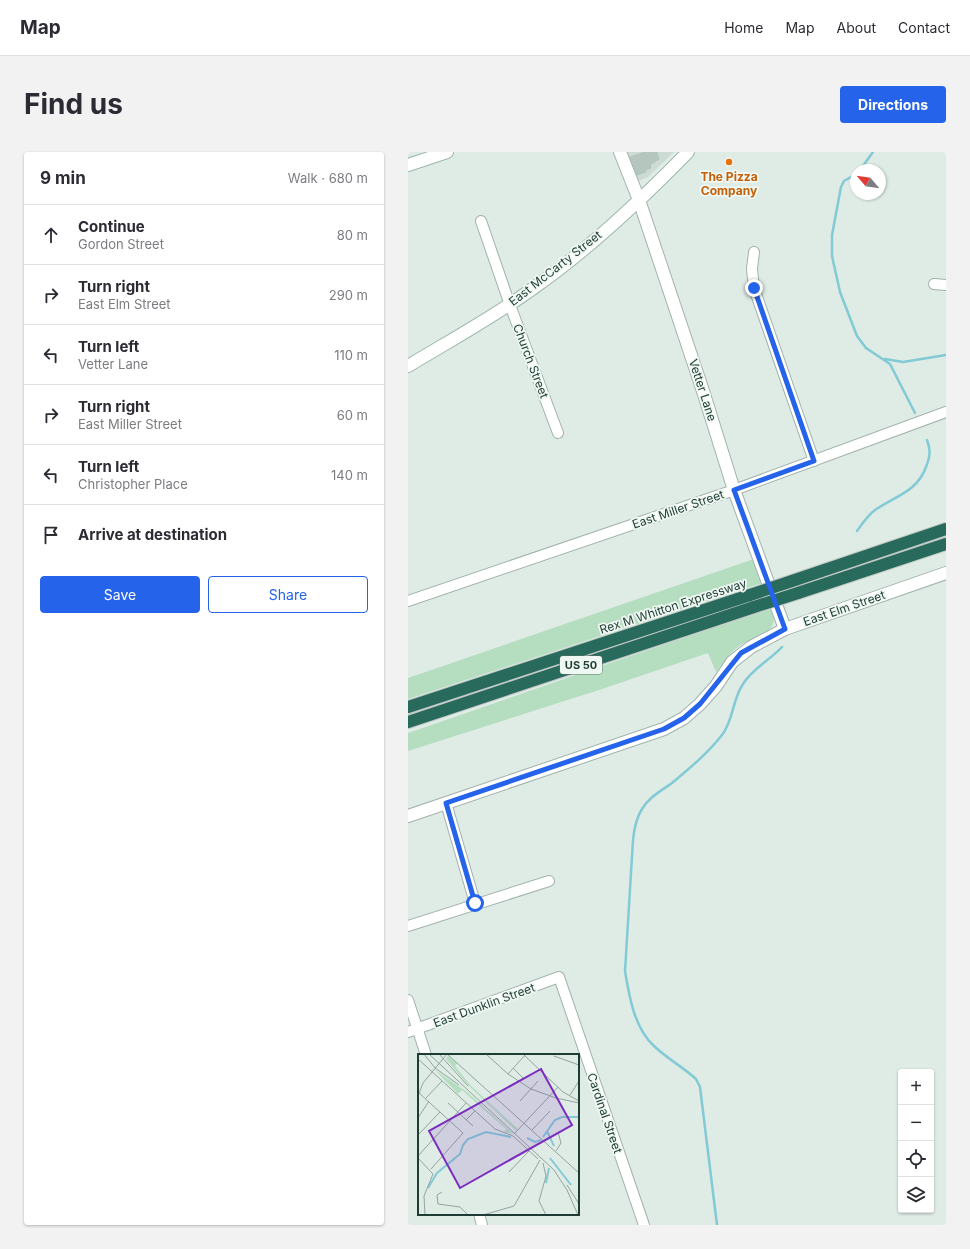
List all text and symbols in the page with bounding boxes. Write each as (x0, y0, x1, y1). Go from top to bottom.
text: Map (20, 16, 61, 39)
text: Home (724, 19, 763, 36)
text: Map (785, 19, 815, 36)
text: About (837, 19, 876, 36)
text: Contact (898, 19, 950, 36)
button: Directions (840, 86, 946, 123)
text: Find us (24, 87, 123, 121)
marker: The Pizza Company (724, 157, 734, 167)
north arrow (850, 164, 886, 200)
text: 9 min (40, 168, 86, 188)
place label: The Pizza Company (700, 169, 758, 198)
text: Walk · 680 m (288, 170, 368, 186)
text: Continue (78, 217, 145, 236)
icon: ahead (40, 224, 62, 246)
text: 80 m (337, 227, 368, 243)
street label: East McCarty Street (506, 227, 604, 309)
text: Gordon Street (78, 236, 164, 252)
text: Turn right (78, 277, 150, 296)
route end (745, 279, 763, 297)
icon: right (40, 284, 62, 306)
text: 290 m (329, 287, 368, 303)
text: East Elm Street (78, 296, 171, 312)
street label: Church Street (510, 322, 552, 400)
text: Turn left (78, 337, 139, 356)
icon: left (40, 344, 62, 366)
text: 110 m (334, 347, 368, 363)
text: Vetter Lane (78, 356, 148, 372)
street label: Vetter Lane (686, 357, 720, 423)
text: Turn right (78, 397, 150, 416)
icon: right (40, 404, 62, 426)
text: 60 m (337, 407, 368, 423)
text: East Miller Street (78, 416, 182, 432)
text: Turn left (78, 457, 139, 476)
icon: left (40, 464, 62, 486)
text: 140 m (331, 467, 368, 483)
text: Christopher Place (78, 476, 188, 492)
street label: East Miller Street (630, 486, 726, 532)
icon: arrive (40, 524, 62, 546)
text: Arrive at destination (78, 525, 227, 544)
street label: Rex M Whitton Expressway (598, 575, 749, 637)
button: Save (40, 576, 200, 613)
button: Share (208, 576, 368, 613)
street label: East Elm Street (801, 587, 887, 629)
road number: US 50 (560, 656, 602, 674)
route start (466, 894, 484, 912)
street label: East Dunklin Street (431, 980, 537, 1030)
inset map (418, 1054, 579, 1215)
map controls (898, 1069, 934, 1213)
button: + (898, 1069, 934, 1105)
street label: Cardinal Street (584, 1071, 626, 1155)
button: − (898, 1105, 934, 1141)
button: locate (898, 1141, 934, 1177)
button: layers (898, 1177, 934, 1213)

